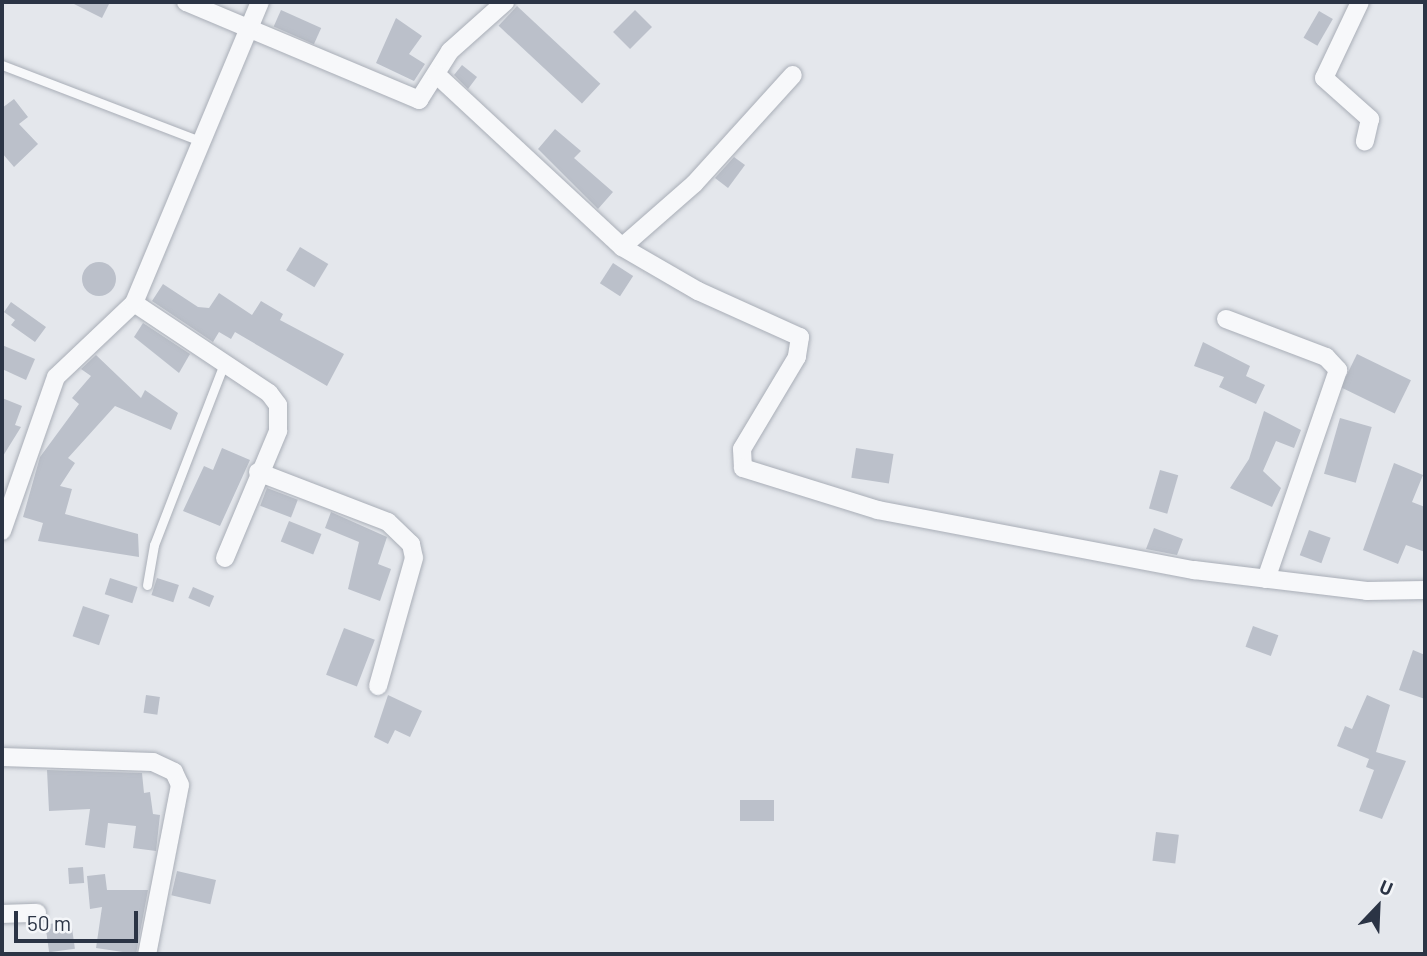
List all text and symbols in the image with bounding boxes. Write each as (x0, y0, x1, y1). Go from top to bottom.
north arrow (1343, 872, 1413, 942)
text: U (1376, 874, 1396, 900)
scale bar (18, 897, 142, 941)
text: 50 m (27, 910, 71, 935)

